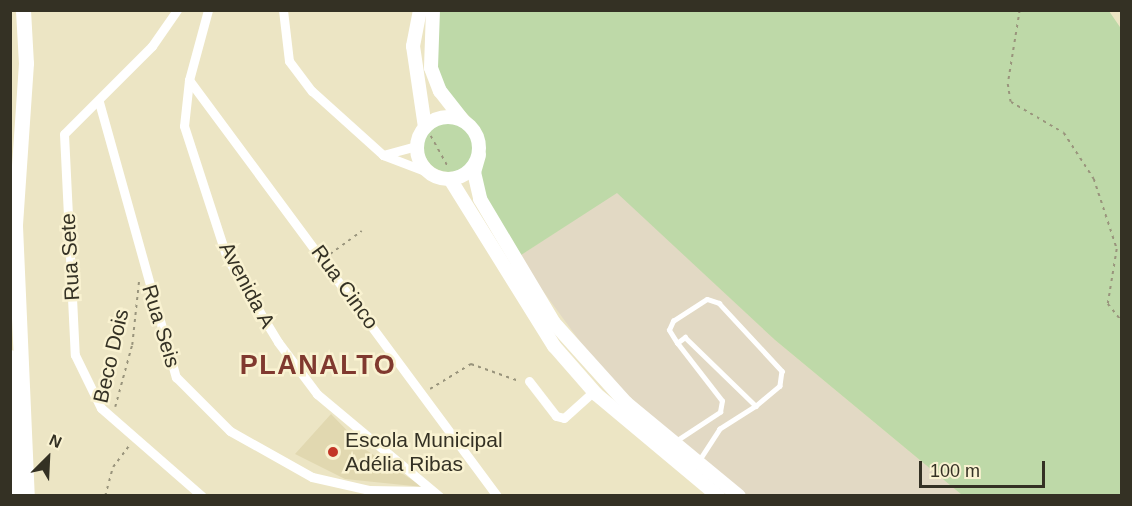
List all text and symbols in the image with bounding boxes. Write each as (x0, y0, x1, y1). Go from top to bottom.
street label: Rua Sete (55, 213, 85, 301)
street label: Avenida A (213, 237, 281, 333)
street label: Rua Cinco (306, 240, 384, 334)
street label: Rua Seis (136, 282, 186, 370)
street label: Beco Dois (88, 307, 134, 405)
district label: PLANALTO (240, 350, 396, 382)
place label: Escola Municipal Adélia Ribas (345, 427, 503, 477)
north arrow (18, 428, 78, 488)
text: N (47, 431, 64, 451)
marker: Escola Municipal Adélia Ribas (326, 445, 340, 459)
scale bar (922, 449, 1048, 487)
text: 100 m (930, 461, 980, 481)

